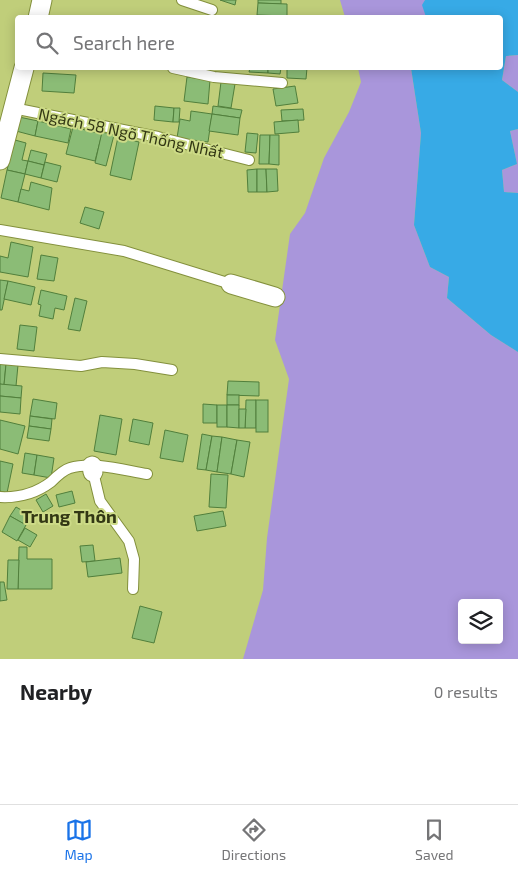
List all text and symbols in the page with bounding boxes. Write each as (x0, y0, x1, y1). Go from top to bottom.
search box (15, 15, 503, 70)
icon: search (33, 29, 61, 57)
text: Search here (73, 31, 175, 54)
street label: Ngách 58 Ngõ Thống Nhất (37, 104, 225, 161)
district label: Trung Thôn (21, 505, 117, 527)
map controls (458, 599, 503, 644)
button: layers (458, 599, 503, 644)
text: Nearby (20, 679, 92, 704)
text: 0 results (434, 682, 498, 701)
tab: Map (64, 816, 93, 863)
tab: Directions (222, 816, 286, 863)
tab: Saved (415, 816, 454, 863)

